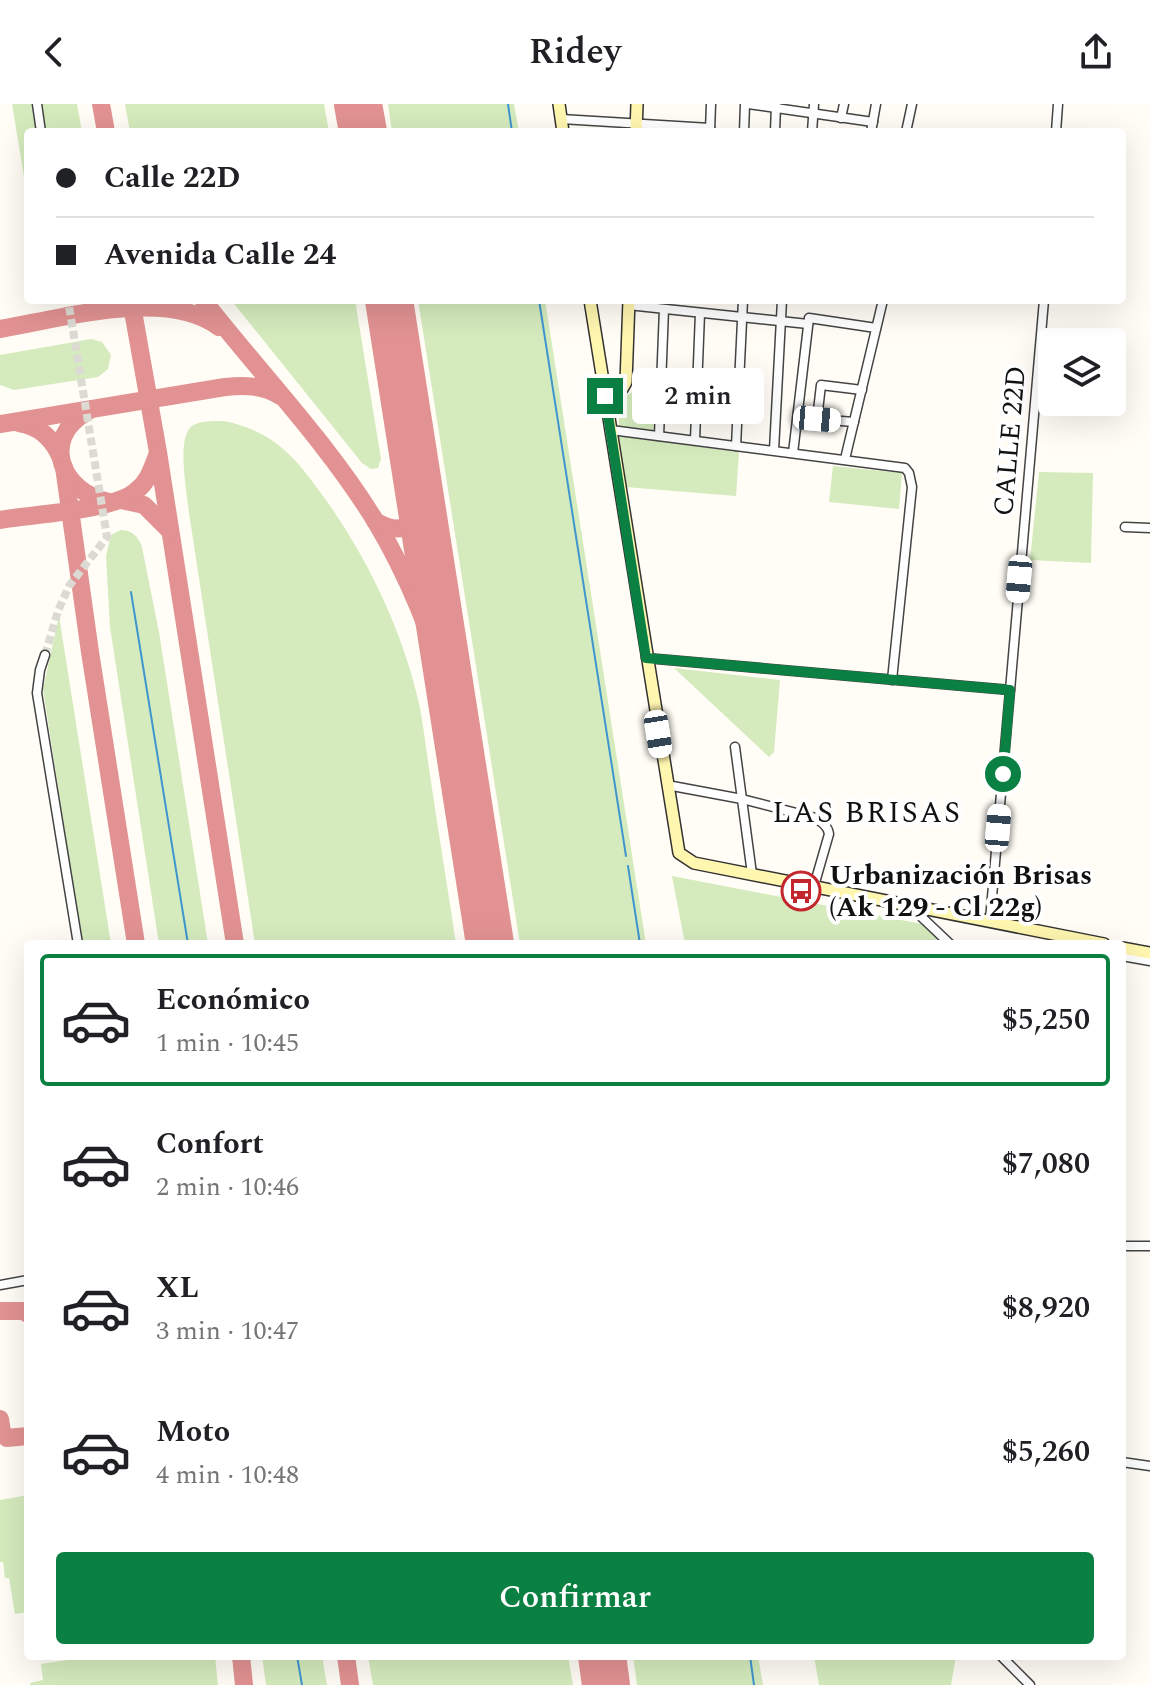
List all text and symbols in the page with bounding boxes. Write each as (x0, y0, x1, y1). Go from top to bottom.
text: Ridey (529, 25, 621, 80)
icon: back (32, 30, 76, 74)
icon: share (1074, 30, 1118, 74)
text: Calle 22D (104, 155, 240, 201)
text: Avenida Calle 24 (104, 232, 336, 278)
map controls (1038, 328, 1126, 416)
button: layers (1038, 328, 1126, 416)
street label: CALLE 22D (982, 364, 1038, 518)
callout: 2 min (633, 368, 765, 424)
text: 2 min (664, 376, 732, 416)
route end (587, 378, 623, 414)
car (792, 405, 842, 433)
car (1005, 554, 1033, 604)
car (642, 708, 674, 760)
route start (985, 756, 1021, 792)
district label: LAS BRISAS (772, 790, 962, 836)
car (984, 803, 1012, 853)
place label: Urbanización Brisas (Ak 129 - Cl 22g) (829, 854, 1092, 929)
bus stop icon: Urbanización Brisas (Ak 129 - Cl 22g) (780, 870, 822, 912)
text: Económico (156, 977, 310, 1023)
icon: car (60, 984, 132, 1056)
text: $5,250 (1002, 997, 1090, 1043)
text: 1 min · 10:45 (156, 1023, 299, 1063)
text: Confort (156, 1121, 264, 1167)
icon: car (60, 1128, 132, 1200)
text: $7,080 (1002, 1141, 1090, 1187)
text: 2 min · 10:46 (156, 1167, 299, 1207)
text: XL (156, 1265, 199, 1311)
icon: car (60, 1272, 132, 1344)
text: $8,920 (1002, 1285, 1090, 1331)
text: 3 min · 10:47 (156, 1311, 299, 1351)
text: Moto (156, 1409, 230, 1455)
icon: car (60, 1416, 132, 1488)
text: $5,260 (1002, 1429, 1090, 1475)
text: 4 min · 10:48 (156, 1455, 299, 1495)
button: Confirmar (56, 1552, 1094, 1644)

